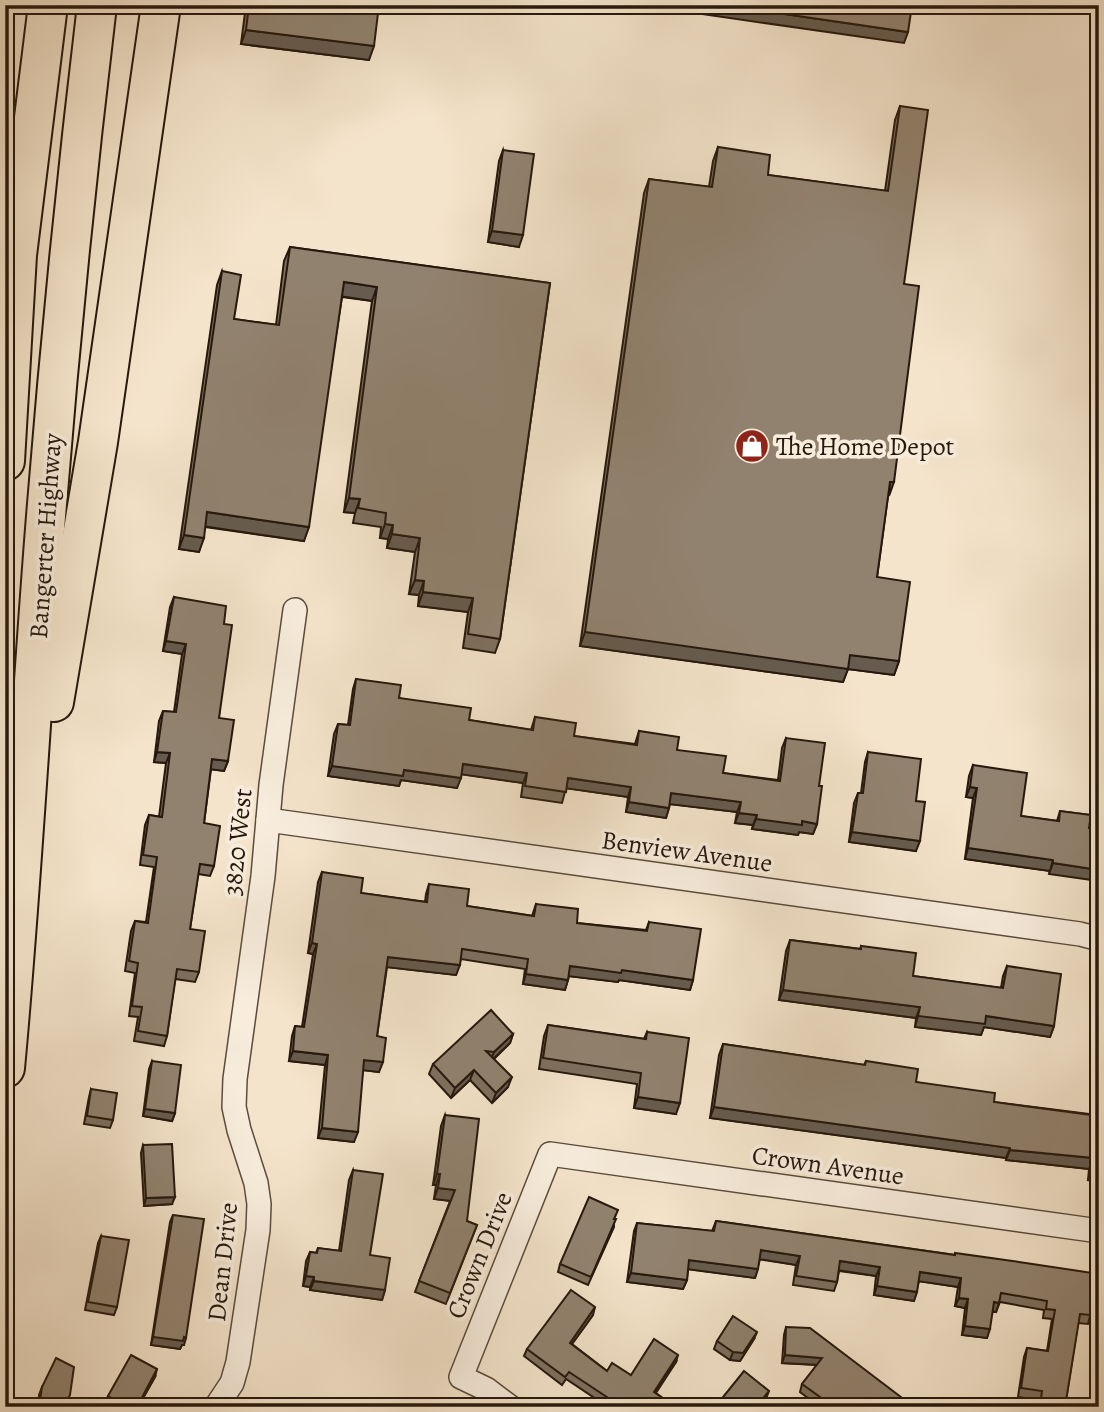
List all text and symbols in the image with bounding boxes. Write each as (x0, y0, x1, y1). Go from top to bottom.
shop icon: The Home Depot (733, 427, 771, 465)
place label: The Home Depot (776, 429, 955, 464)
street label: Bangerter Highway (21, 432, 70, 640)
street label: 3820 West (214, 786, 261, 897)
street label: Benview Avenue (599, 822, 775, 881)
street label: Crown Avenue (750, 1138, 906, 1193)
street label: Crown Drive (438, 1186, 521, 1324)
street label: Dean Drive (199, 1201, 246, 1323)

